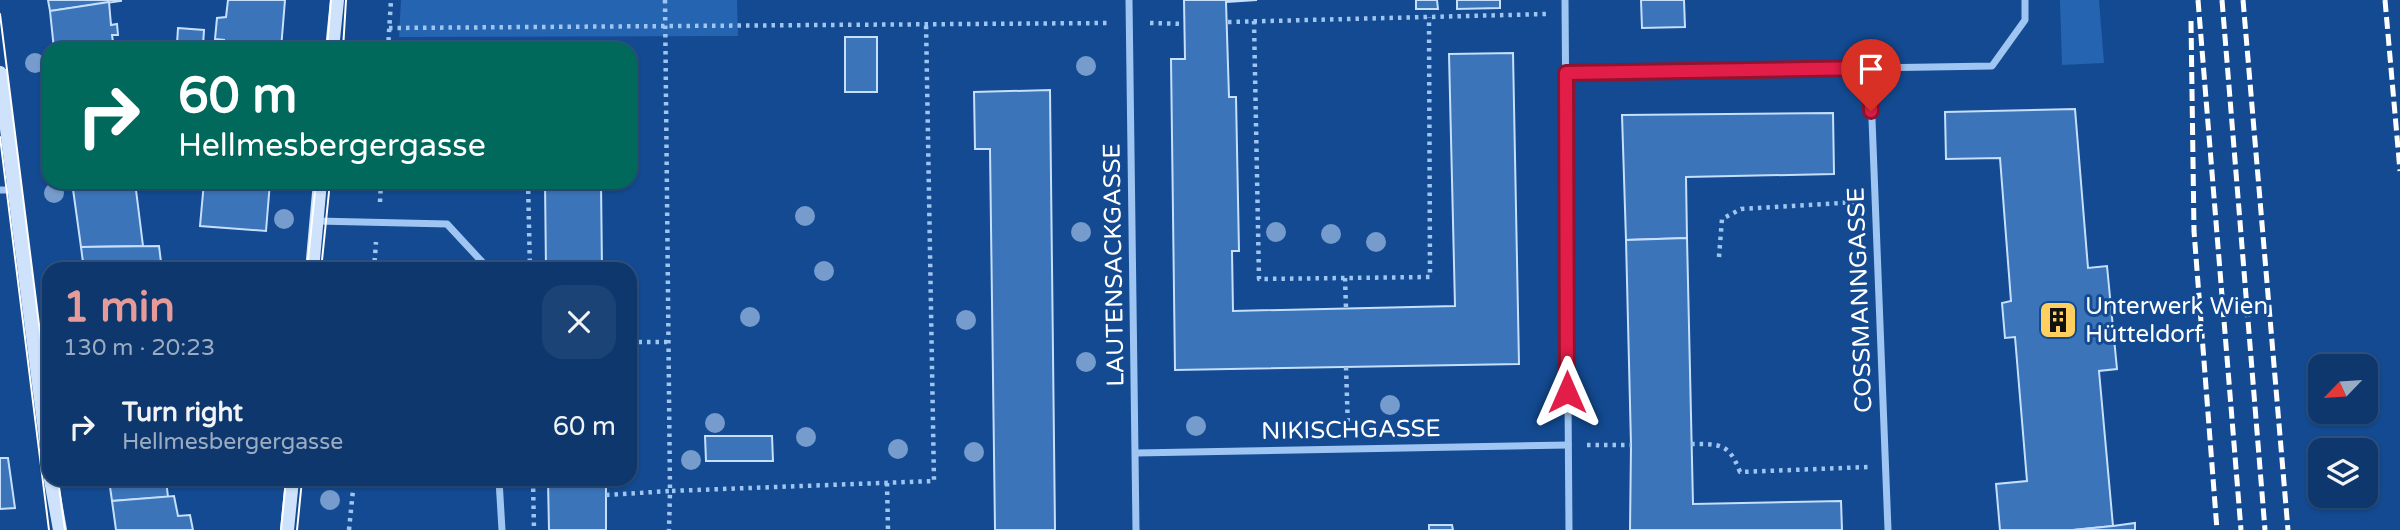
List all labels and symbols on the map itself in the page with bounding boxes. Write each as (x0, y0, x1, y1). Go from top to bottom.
pin (1841, 39, 1901, 111)
street label: LAUTENSACKGASSE (1097, 143, 1131, 387)
street label: COSSMANNGASSE (1842, 187, 1878, 413)
place label: Unterwerk Wien Hütteldorf (2085, 292, 2268, 349)
building icon: Unterwerk Wien Hütteldorf (2037, 299, 2079, 341)
north arrow (2308, 354, 2378, 424)
position arrow (1530, 355, 1604, 429)
street label: NIKISCHGASSE (1261, 414, 1441, 446)

